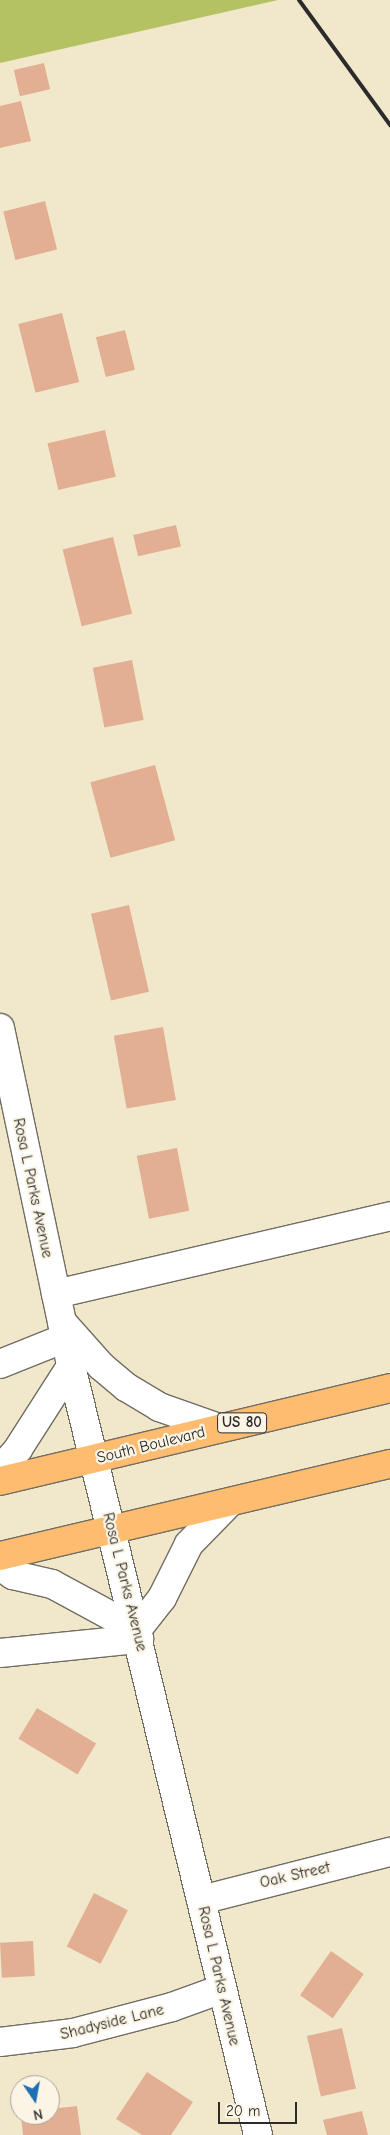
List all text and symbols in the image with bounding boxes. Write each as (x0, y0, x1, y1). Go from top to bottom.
street label: Rosa L Parks Avenue (9, 1116, 57, 1260)
road number: US 80 (217, 1410, 267, 1436)
street label: South Boulevard (95, 1422, 207, 1468)
street label: Rosa L Parks Avenue (98, 1510, 152, 1654)
street label: Oak Street (258, 1858, 332, 1892)
street label: Rosa L Parks Avenue (194, 1904, 244, 2048)
street label: Shadyside Lane (58, 2000, 166, 2044)
north arrow (10, 2075, 60, 2125)
scale bar (220, 2092, 299, 2124)
text: 20 m (226, 2102, 260, 2120)
text: N (32, 2105, 44, 2123)

